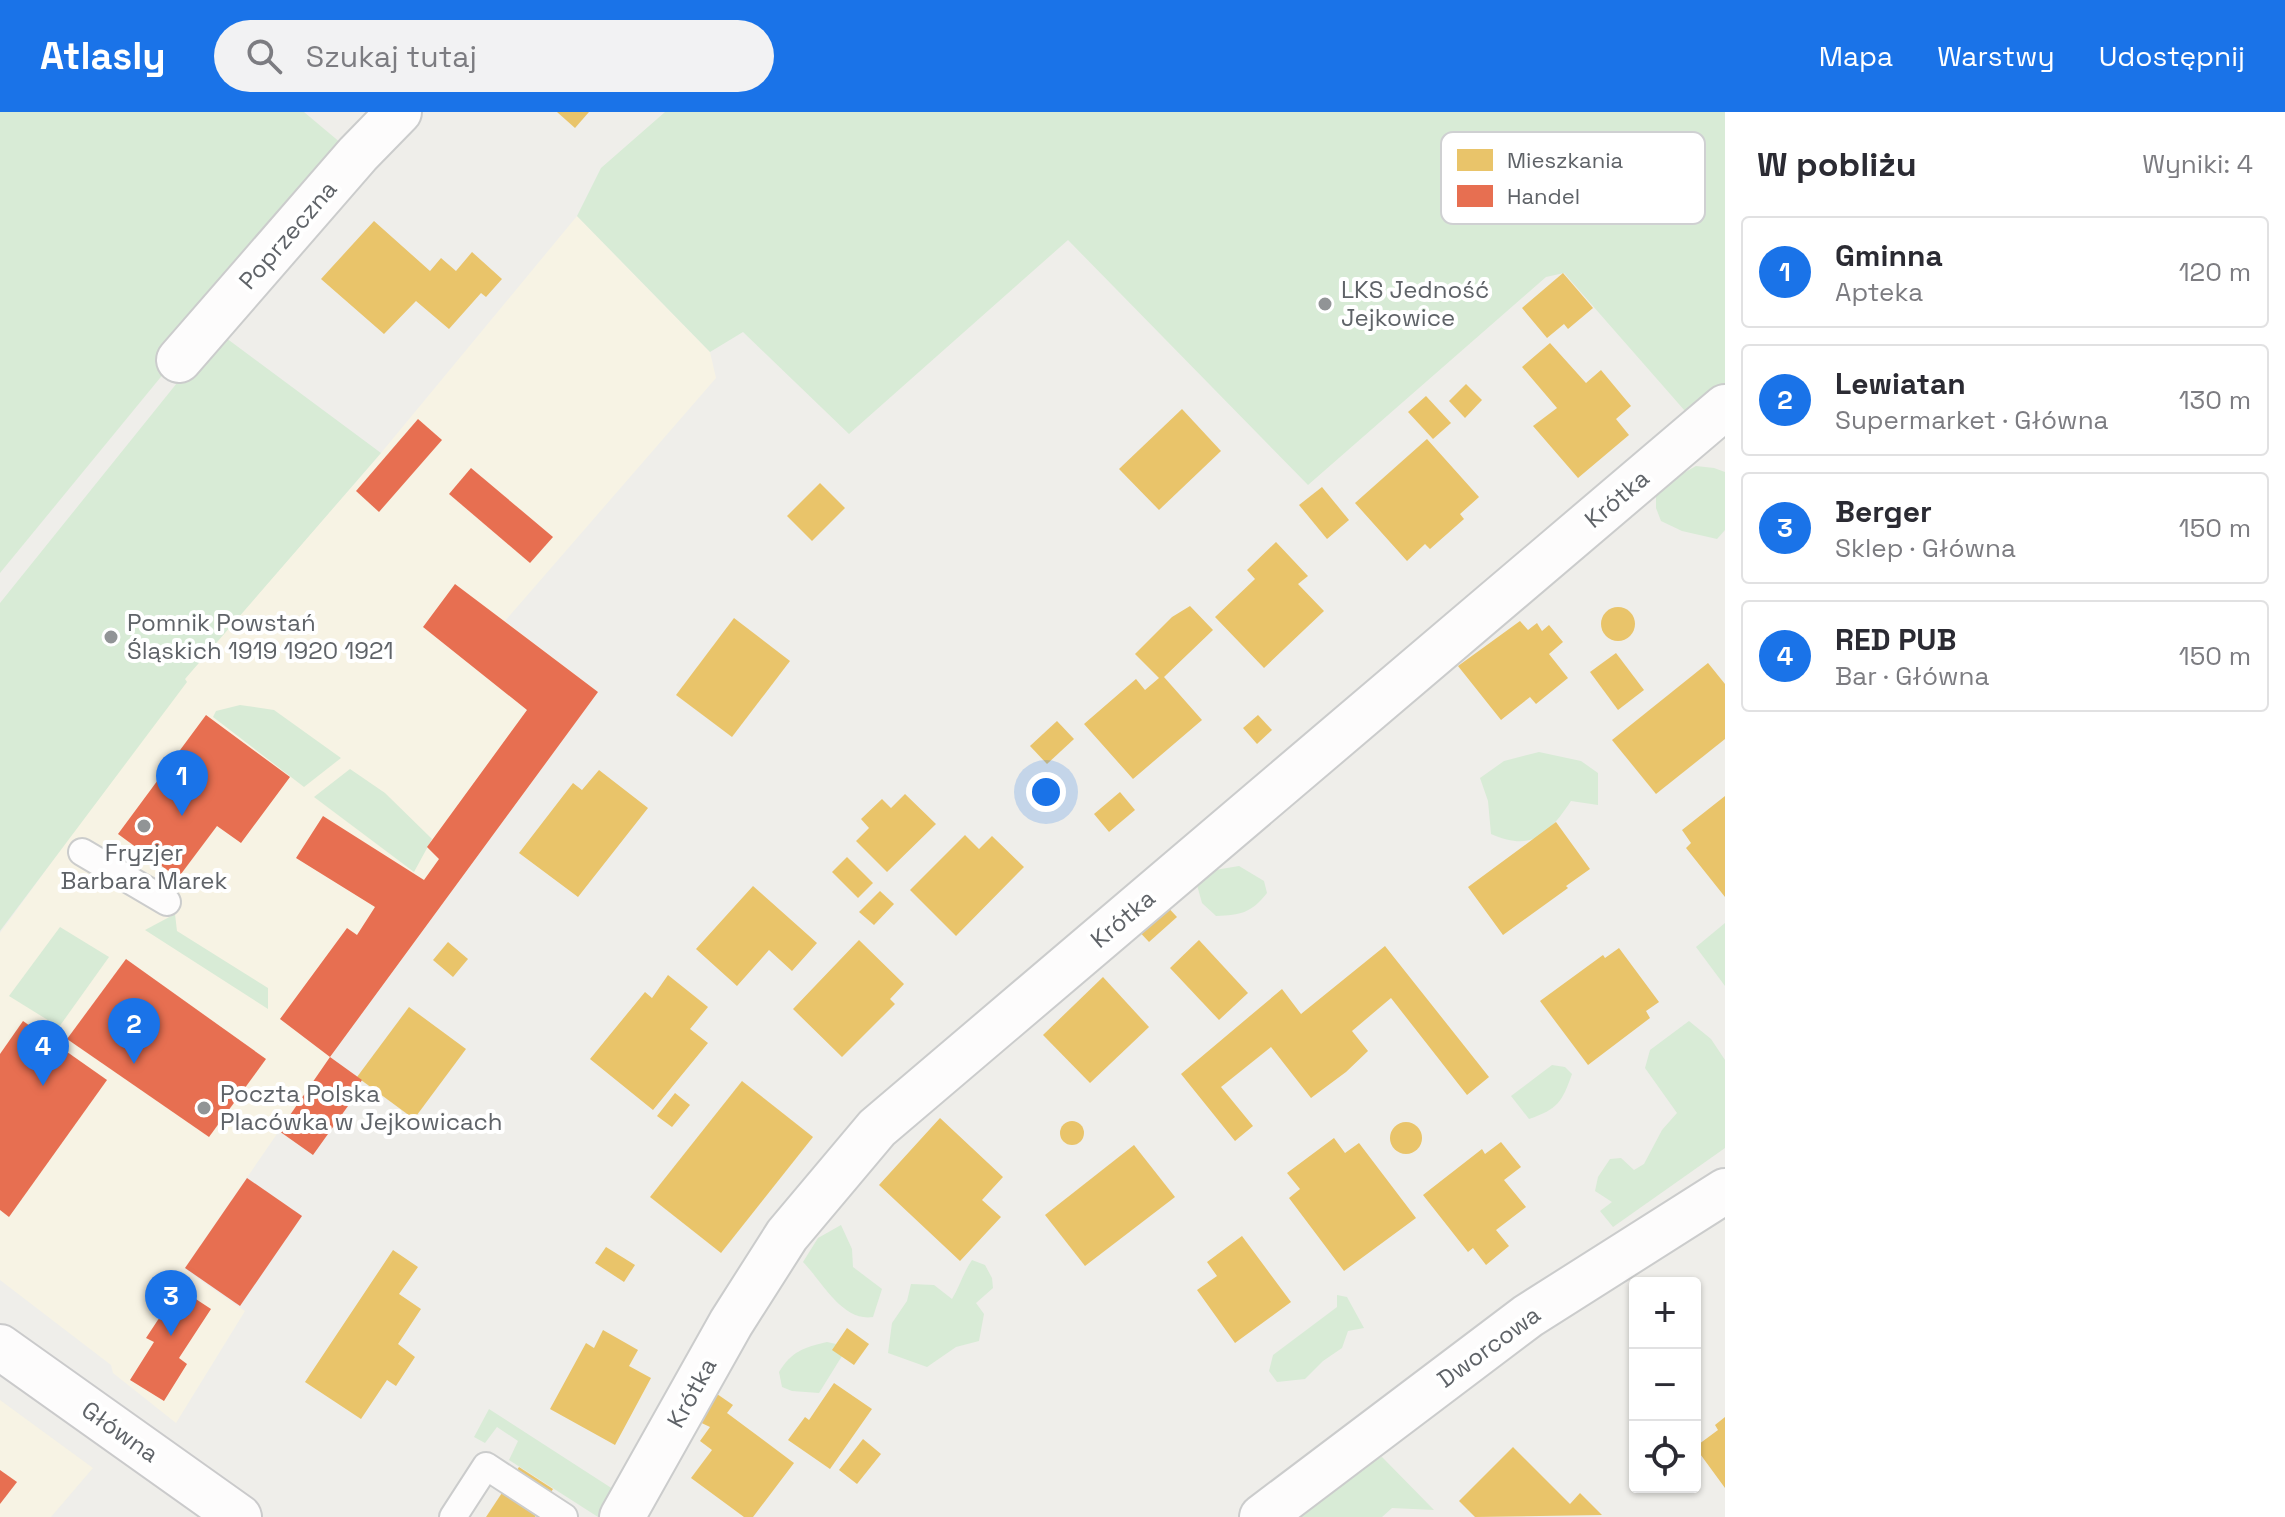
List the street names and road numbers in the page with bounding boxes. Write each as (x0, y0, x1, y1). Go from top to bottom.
street label: Poprzeczna (232, 174, 344, 296)
street label: Krótka (1578, 462, 1656, 535)
street label: Krótka (1084, 882, 1162, 955)
street label: Dworcowa (1431, 1299, 1547, 1394)
street label: Krótka (660, 1352, 723, 1433)
street label: Główna (76, 1394, 165, 1469)

